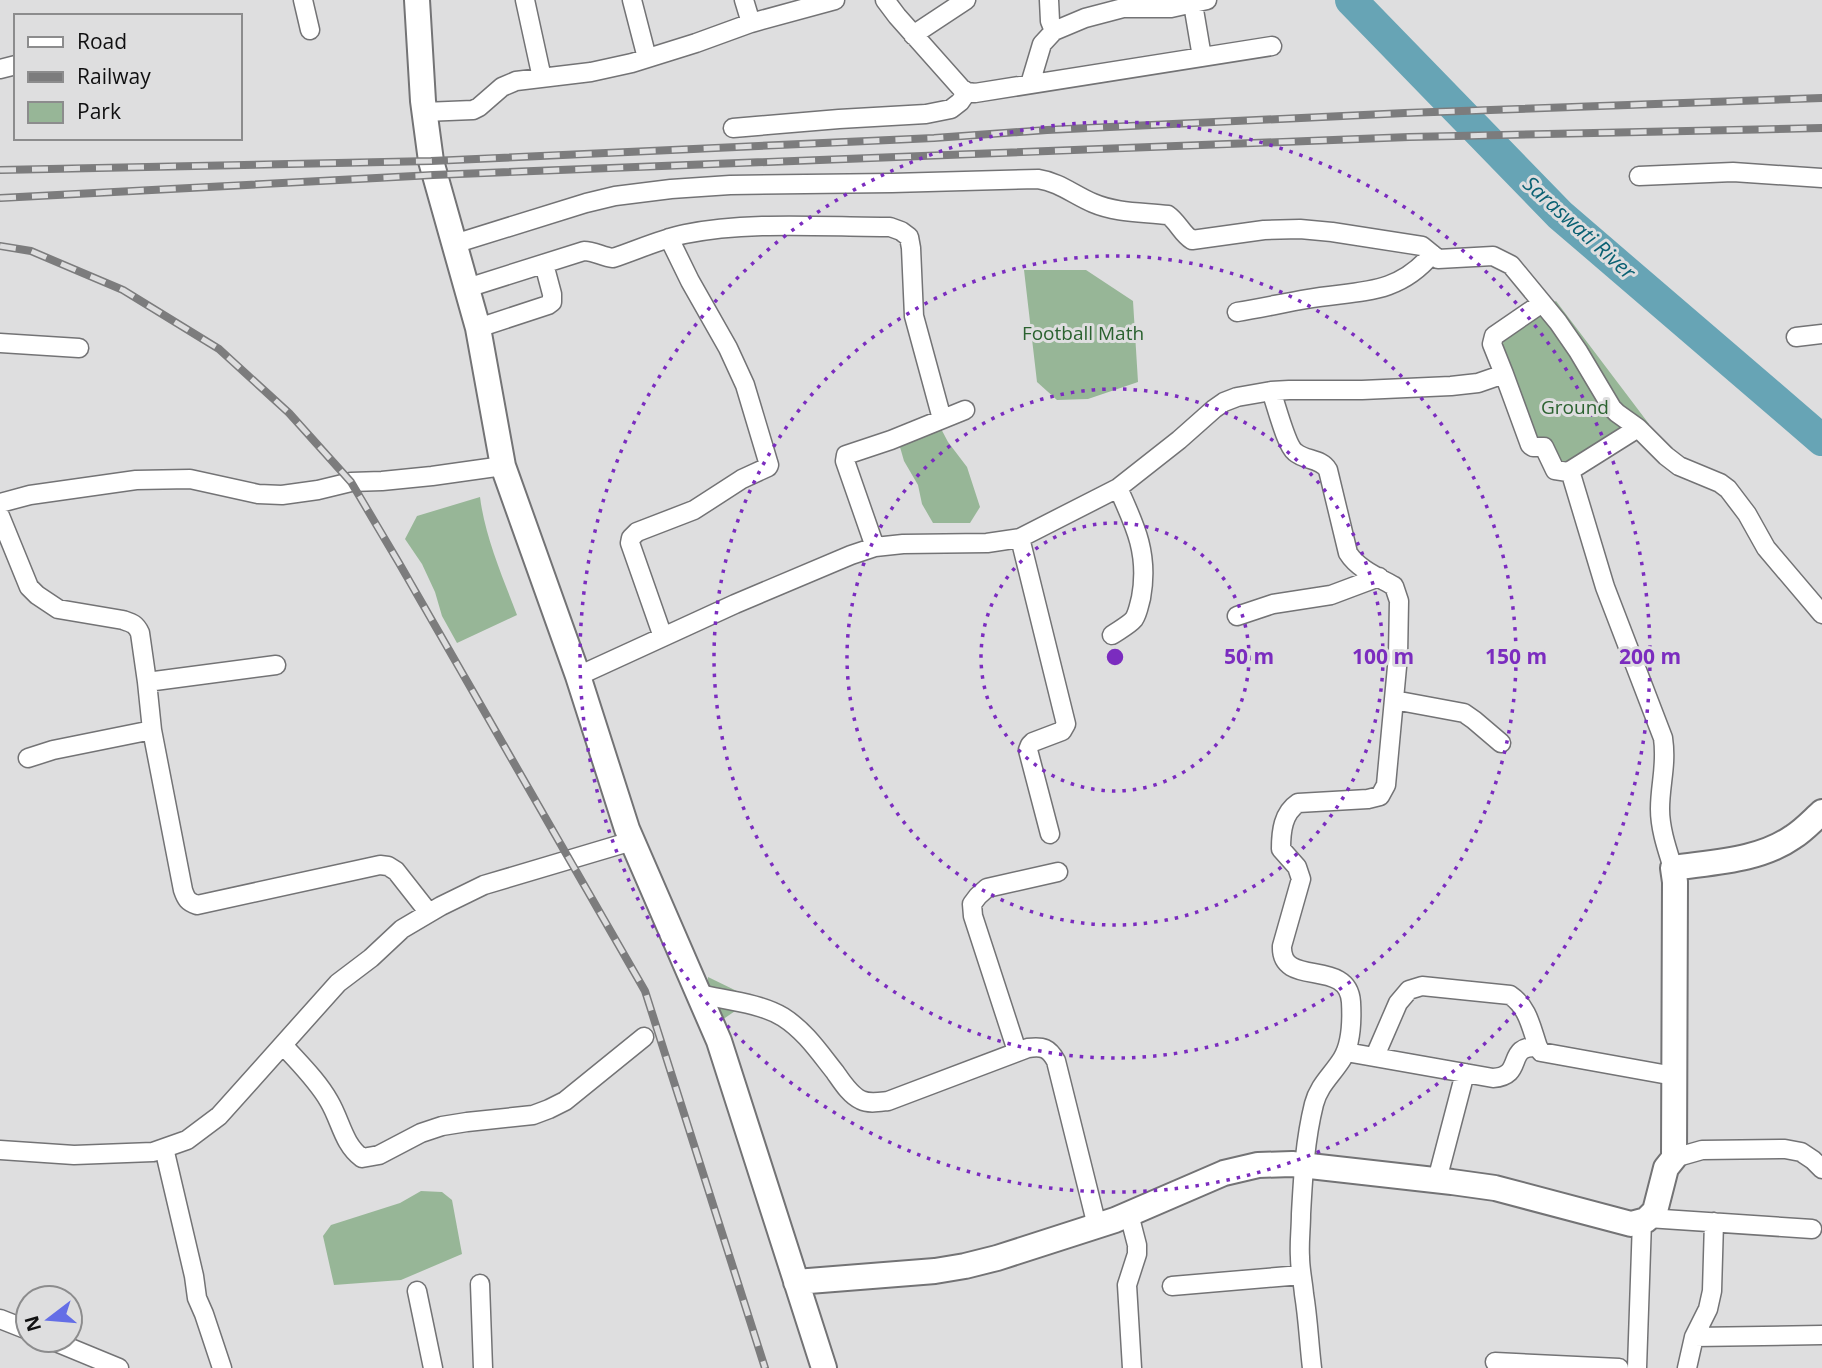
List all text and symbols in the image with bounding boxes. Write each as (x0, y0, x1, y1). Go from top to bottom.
legend (14, 14, 242, 140)
text: Road (77, 27, 127, 55)
text: Railway (77, 62, 151, 90)
text: Park (77, 97, 121, 125)
water label: Saraswati River (1518, 169, 1642, 286)
park label: Football Math (1022, 320, 1144, 346)
park label: Ground (1541, 394, 1609, 420)
text: 50 m (1224, 642, 1274, 670)
text: 100 m (1352, 642, 1414, 670)
text: 150 m (1485, 642, 1547, 670)
text: 200 m (1619, 642, 1681, 670)
centre of rings (1103, 645, 1127, 669)
north arrow (14, 1284, 84, 1354)
text: N (18, 1313, 47, 1335)

